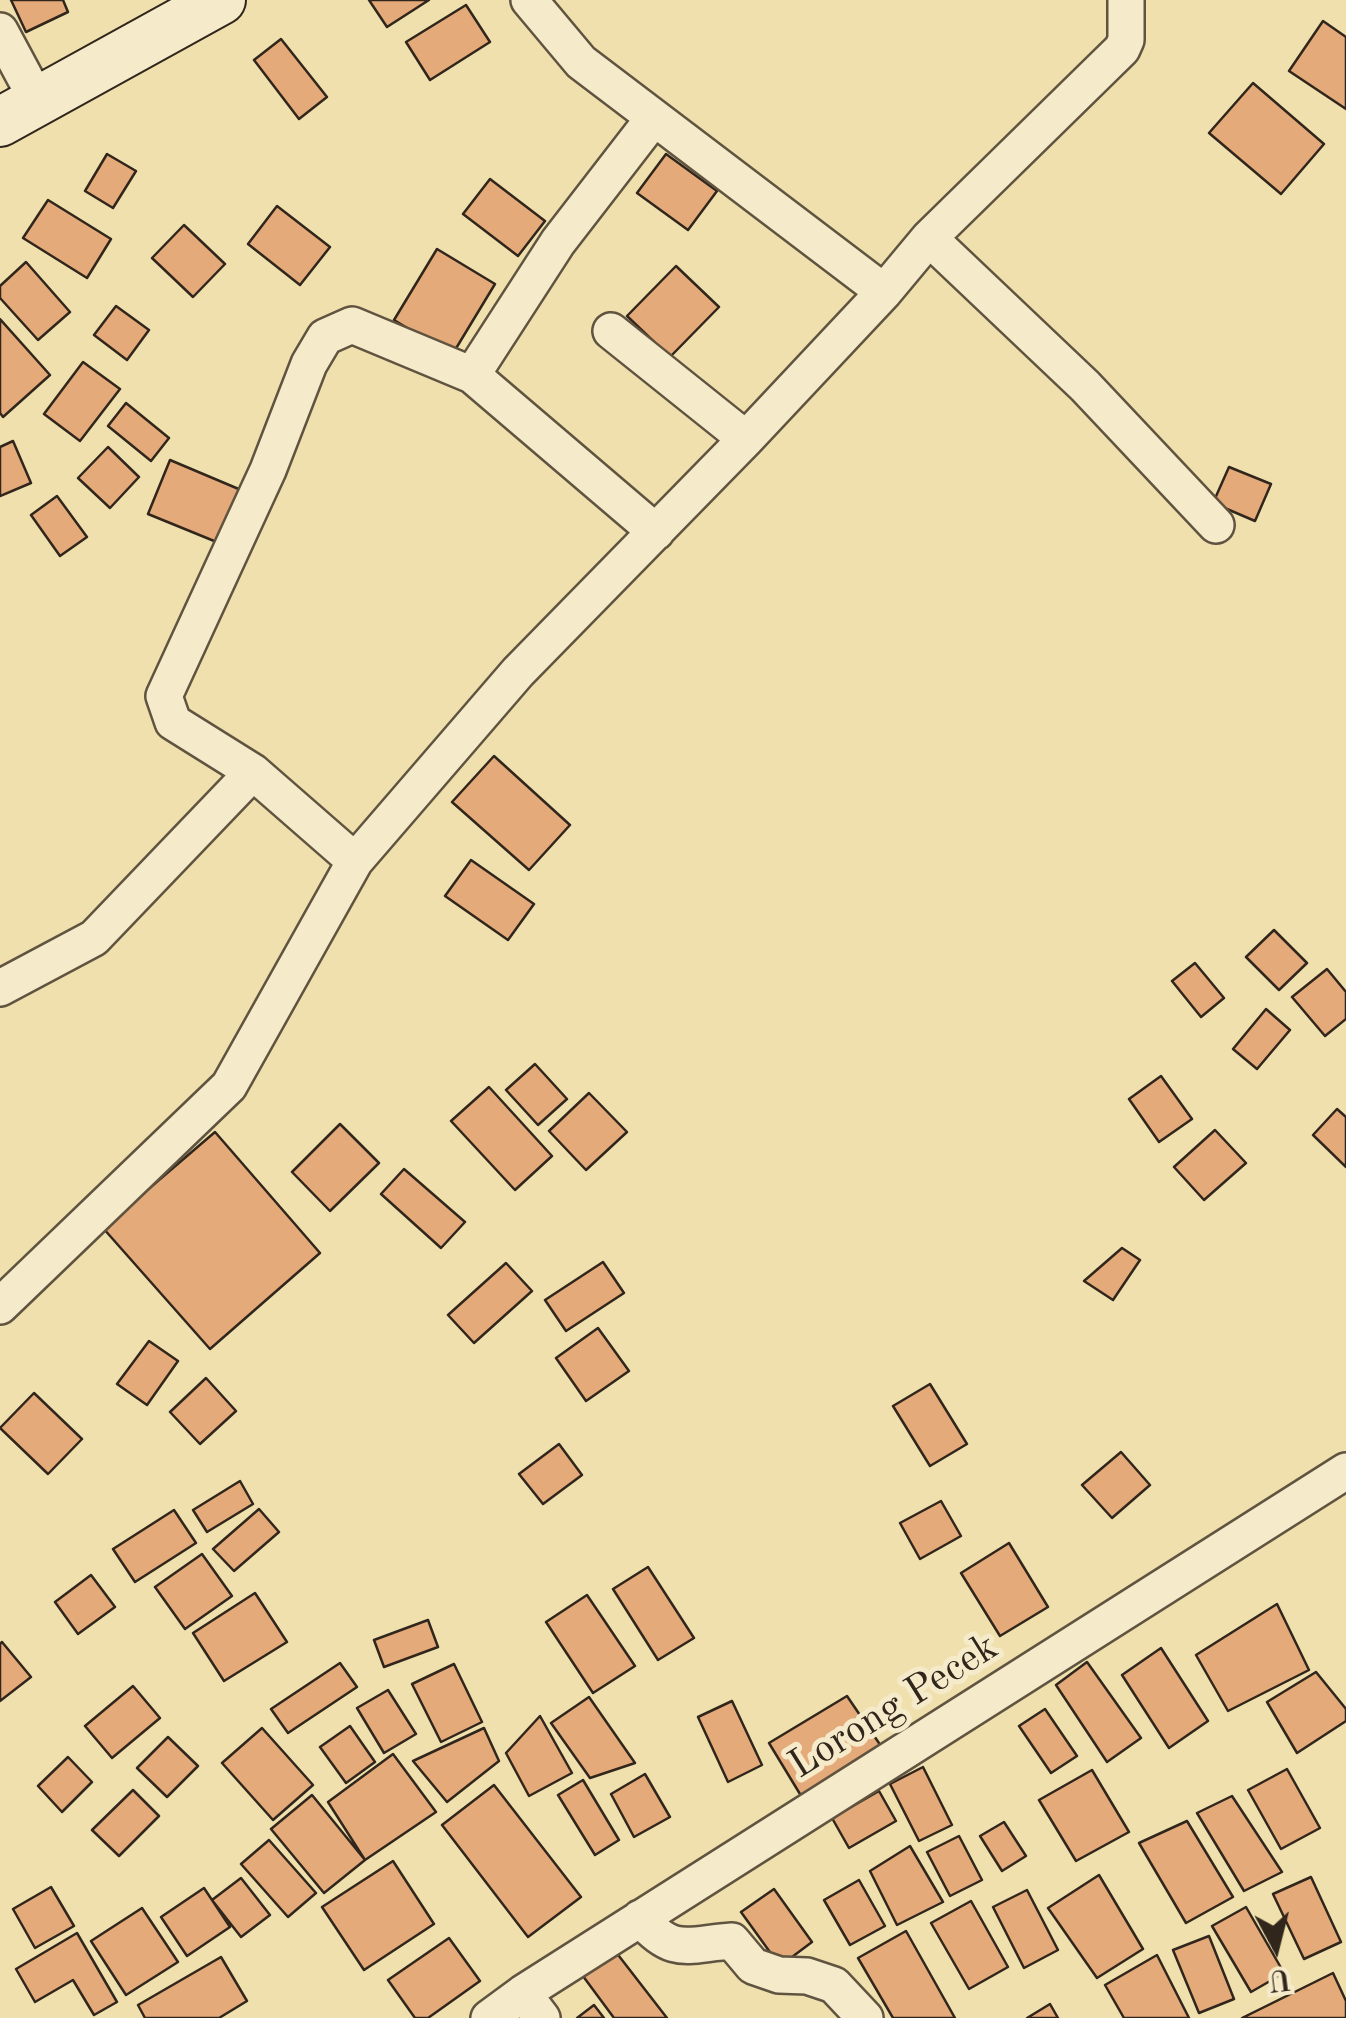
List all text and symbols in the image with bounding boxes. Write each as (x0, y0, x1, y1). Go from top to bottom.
street label: Lorong Pecek (781, 1624, 1007, 1790)
north arrow (1226, 1898, 1326, 1998)
text: U (1267, 1963, 1292, 1993)

